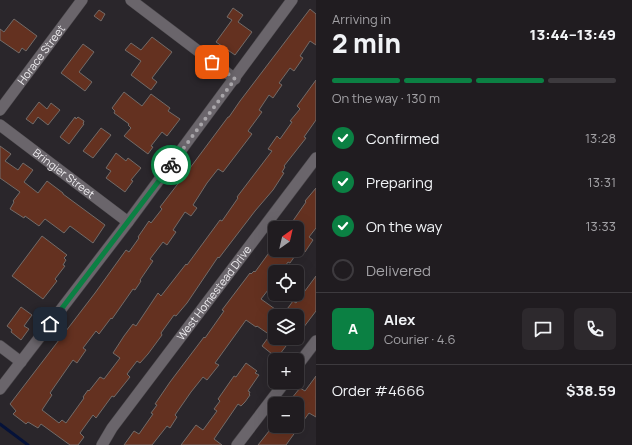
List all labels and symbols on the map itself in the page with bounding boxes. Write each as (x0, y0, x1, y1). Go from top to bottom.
street label: Horace Street (14, 21, 68, 87)
pin (195, 45, 229, 79)
street label: Bringier Street (30, 145, 98, 201)
courier (151, 145, 191, 185)
north arrow (268, 221, 304, 257)
street label: West Homestead Drive (173, 242, 255, 343)
pin (33, 307, 67, 341)

